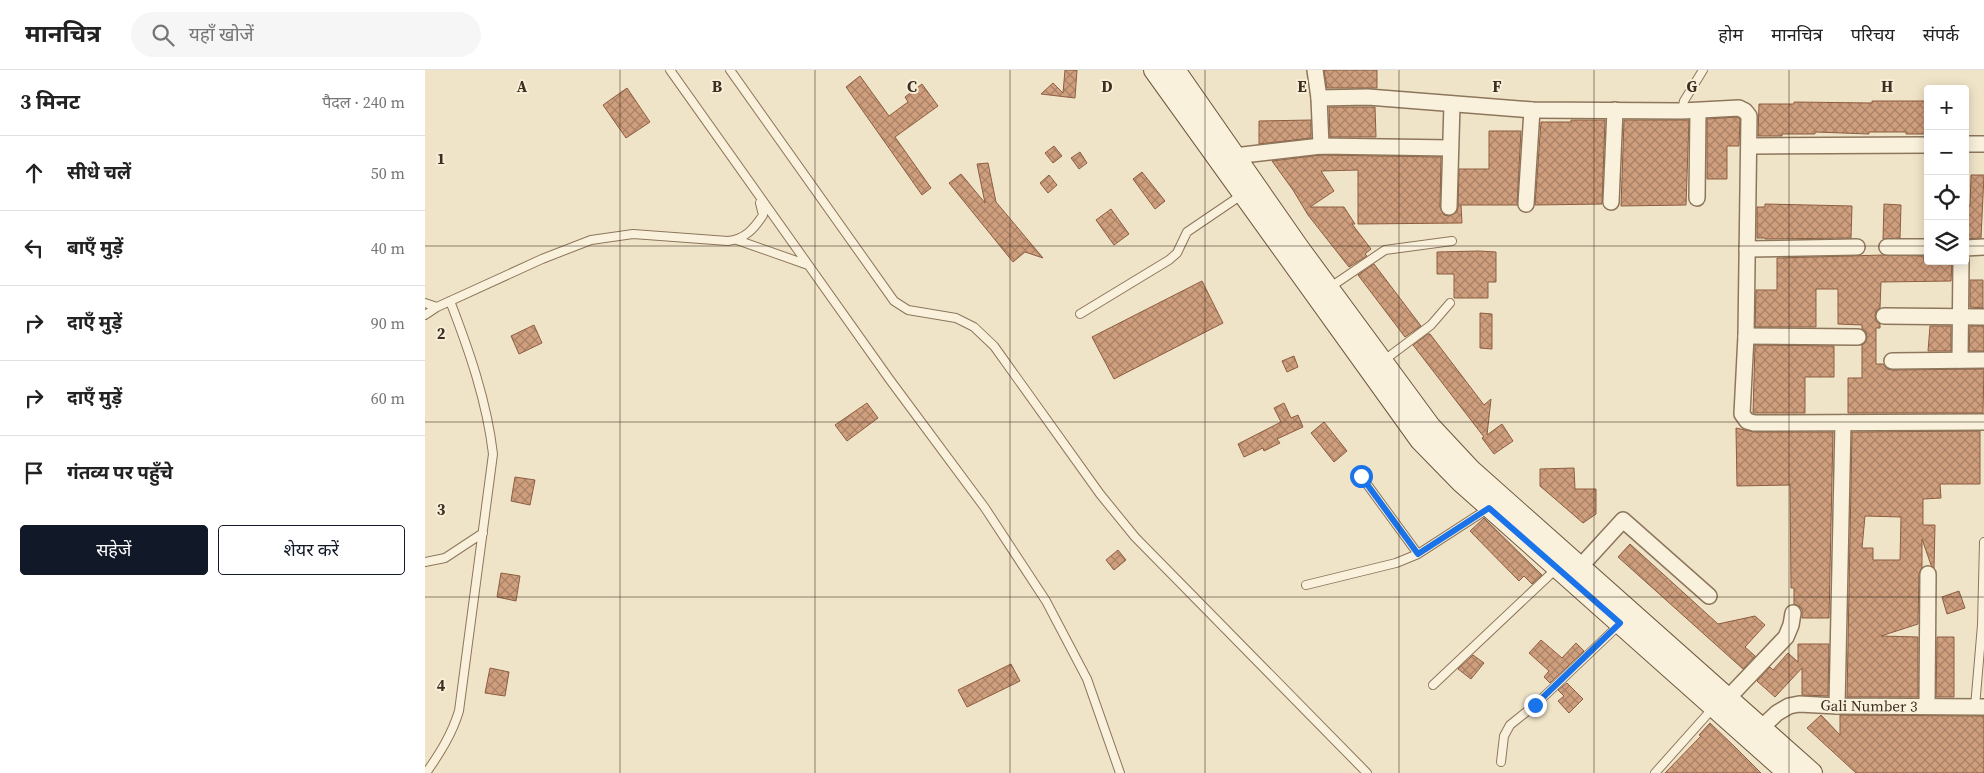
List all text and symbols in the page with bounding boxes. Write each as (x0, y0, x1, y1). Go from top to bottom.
search box (131, 12, 481, 57)
text: मानचित्र (25, 17, 101, 50)
icon: search (149, 21, 177, 49)
text: यहाँ खोजें (189, 21, 254, 47)
text: होम (1718, 22, 1743, 47)
text: मानचित्र (1771, 22, 1823, 47)
text: परिचय (1851, 22, 1895, 47)
text: संपर्क (1923, 22, 1959, 47)
text: A (517, 75, 528, 97)
text: B (712, 75, 723, 97)
text: C (907, 75, 917, 97)
text: D (1101, 75, 1113, 97)
text: E (1297, 75, 1307, 97)
text: F (1492, 75, 1502, 97)
text: G (1687, 75, 1698, 97)
text: H (1881, 75, 1893, 97)
map controls (1924, 85, 1969, 265)
button: + (1924, 85, 1969, 130)
text: 3 मिनट (20, 87, 80, 116)
text: पैदल · 240 m (322, 91, 405, 113)
button: − (1924, 130, 1969, 175)
text: 1 (437, 147, 445, 169)
icon: ahead (20, 159, 48, 187)
text: सीधे चलें (67, 159, 131, 185)
text: 50 m (371, 162, 405, 184)
button: locate (1924, 175, 1969, 220)
button: layers (1924, 220, 1969, 265)
icon: left (20, 234, 48, 262)
text: बाएँ मुड़ें (67, 234, 123, 260)
text: 40 m (371, 237, 405, 259)
icon: right (20, 309, 48, 337)
text: दाएँ मुड़ें (67, 309, 122, 335)
text: 90 m (371, 312, 405, 334)
text: 2 (437, 322, 446, 344)
icon: right (20, 384, 48, 412)
text: दाएँ मुड़ें (67, 384, 122, 410)
text: 60 m (371, 387, 405, 409)
icon: arrive (20, 459, 48, 487)
text: गंतव्य पर पहुँचे (67, 459, 173, 485)
route start (1350, 465, 1373, 488)
text: 3 (437, 498, 446, 520)
button: सहेजें (20, 525, 208, 575)
button: शेयर करें (218, 525, 405, 575)
text: 4 (437, 674, 446, 696)
route end (1524, 694, 1547, 717)
street label: Gali Number 3 (1820, 694, 1918, 717)

